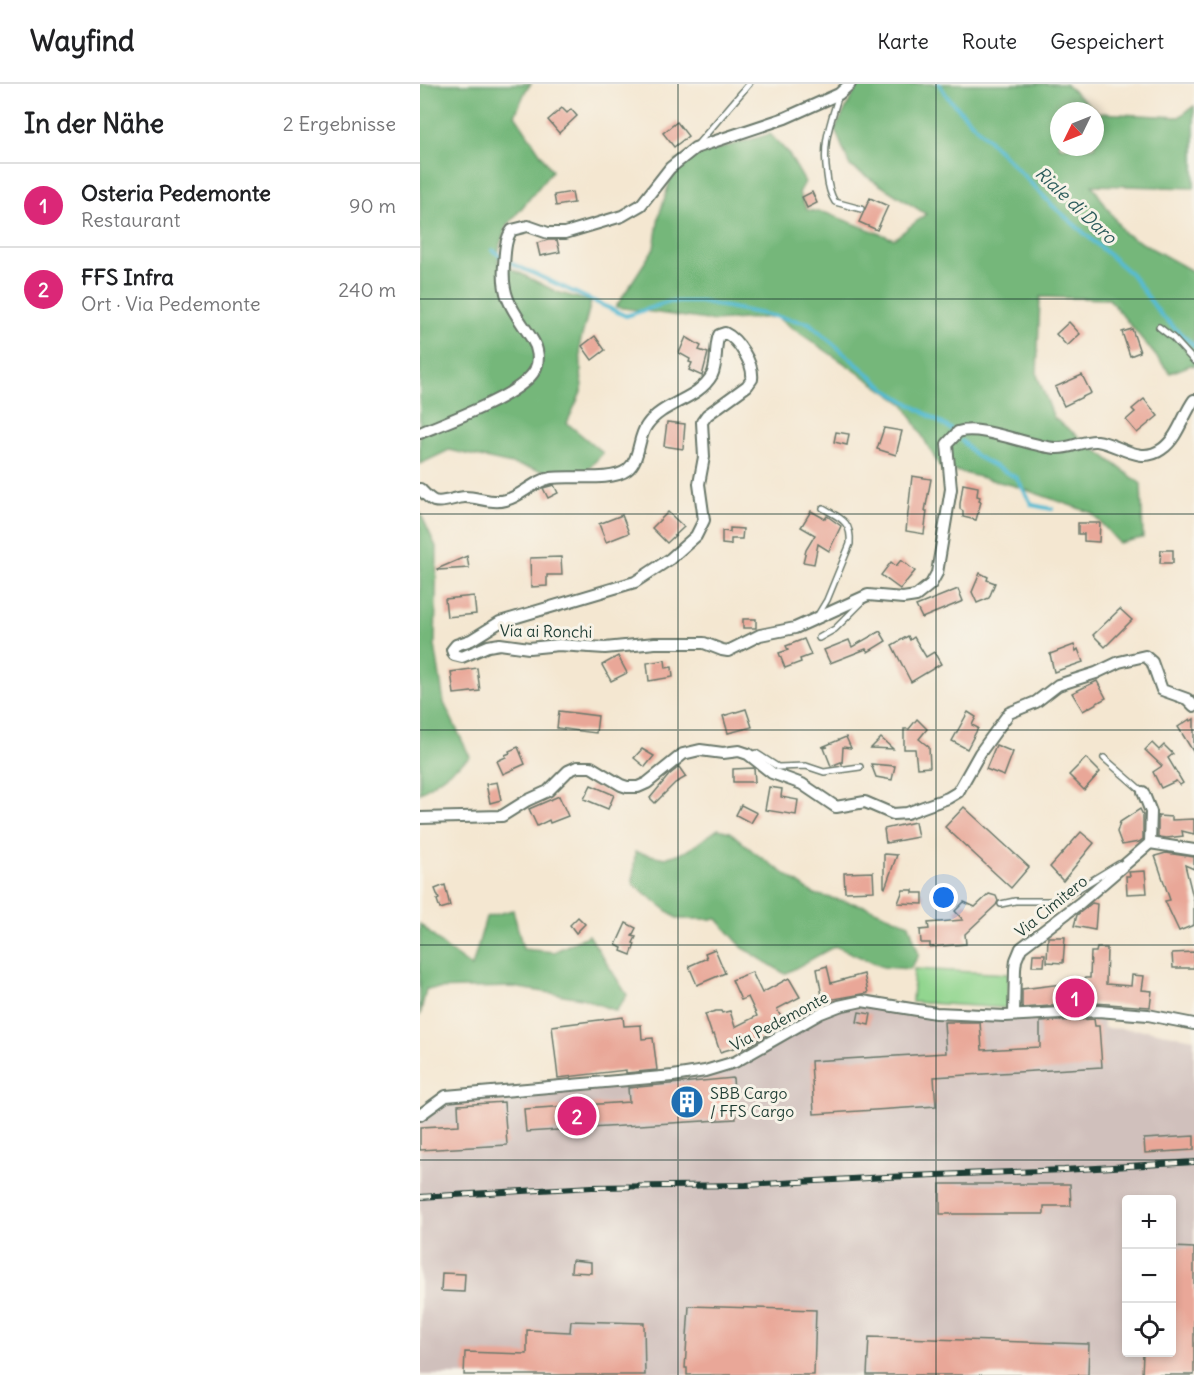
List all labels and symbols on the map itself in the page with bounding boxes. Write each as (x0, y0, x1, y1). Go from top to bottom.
north arrow (1050, 102, 1104, 156)
water label: Riale di Daro (1030, 161, 1122, 249)
street label: Via ai Ronchi (500, 620, 592, 642)
street label: Via Cimitero (1011, 871, 1091, 941)
your location (929, 883, 958, 912)
pin: 1 (1056, 976, 1094, 1020)
street label: Via Pedemonte (727, 987, 831, 1055)
place label: SBB Cargo / FFS Cargo (710, 1083, 794, 1121)
building icon: SBB Cargo / FFS Cargo (669, 1084, 705, 1120)
pin: 2 (558, 1094, 596, 1138)

